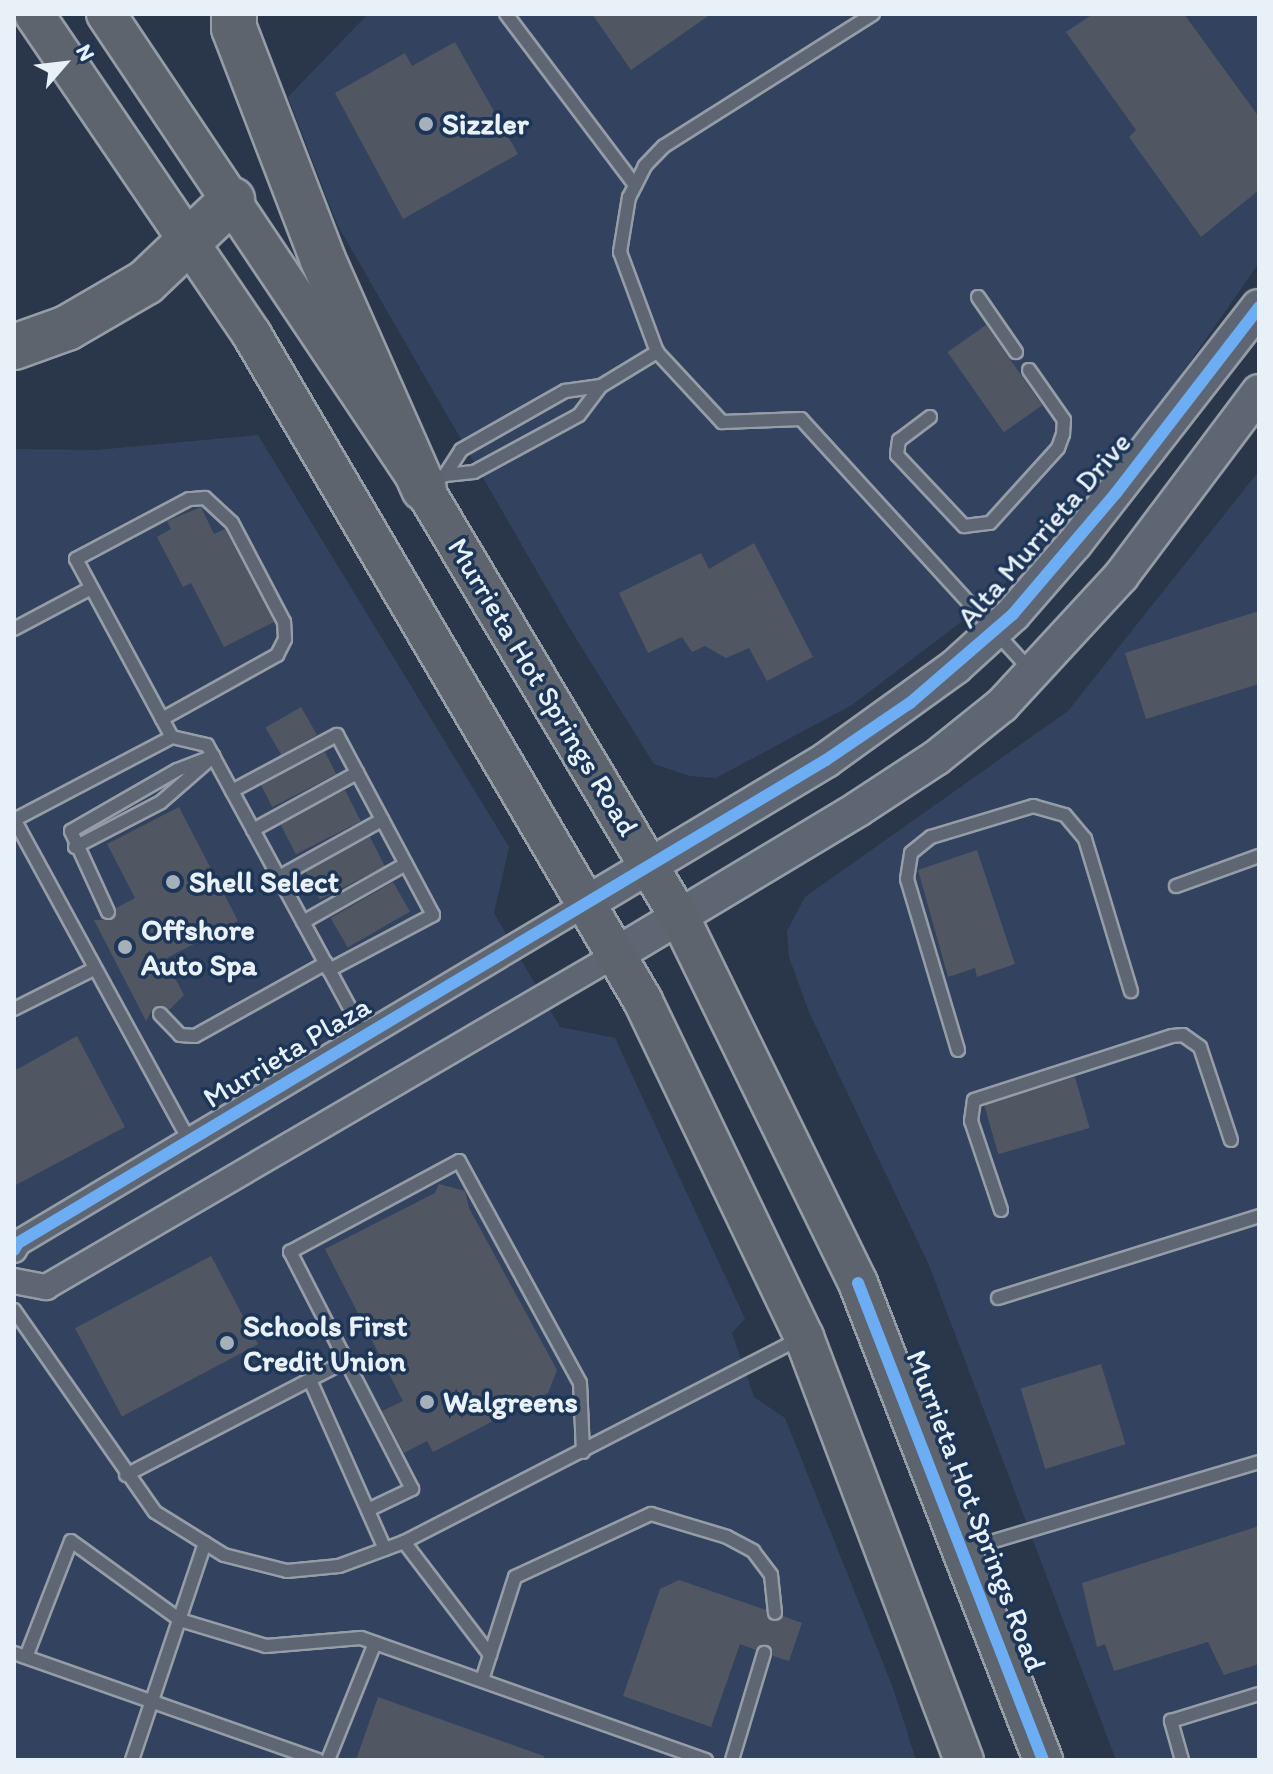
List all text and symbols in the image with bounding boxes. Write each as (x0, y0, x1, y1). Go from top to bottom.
north arrow (24, 24, 104, 104)
text: N (70, 40, 101, 65)
place label: Sizzler (442, 106, 529, 142)
marker: Sizzler (417, 115, 435, 133)
street label: Alta Murrieta Drive (949, 425, 1139, 635)
street label: Murrieta Hot Springs Road (439, 531, 647, 843)
place label: Shell Select (189, 864, 339, 900)
marker: Shell Select (164, 873, 182, 891)
place label: Offshore Auto Spa (141, 912, 258, 982)
marker: Offshore Auto Spa (116, 938, 134, 956)
street label: Murrieta Plaza (197, 988, 377, 1116)
place label: Schools First Credit Union (243, 1308, 408, 1378)
marker: Schools First Credit Union (218, 1334, 236, 1352)
street label: Murrieta Hot Springs Road (898, 1345, 1054, 1677)
place label: Walgreens (443, 1384, 578, 1420)
marker: Walgreens (418, 1393, 436, 1411)

